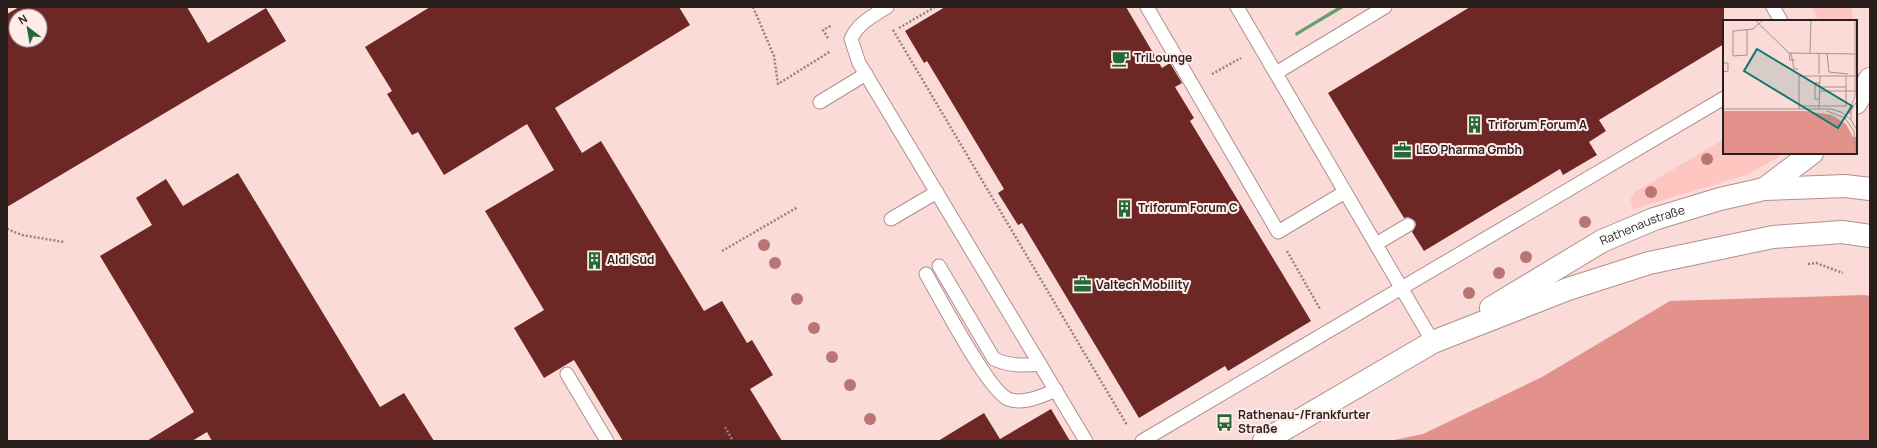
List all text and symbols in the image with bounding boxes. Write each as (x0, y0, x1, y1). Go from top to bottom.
north arrow (8, 8, 48, 48)
text: N (15, 10, 30, 27)
inset map (1723, 20, 1857, 154)
cafe icon: TriLounge (1111, 48, 1131, 68)
place label: TriLounge (1134, 49, 1192, 66)
building icon: Triforum Forum A (1465, 115, 1485, 135)
place label: Triforum Forum A (1488, 116, 1587, 133)
office icon: LEO Pharma Gmbh (1393, 140, 1413, 160)
place label: LEO Pharma Gmbh (1416, 141, 1522, 158)
building icon: Triforum Forum C (1115, 198, 1135, 218)
place label: Triforum Forum C (1138, 199, 1238, 216)
street label: Rathenaustraße (1597, 201, 1687, 249)
building icon: Aldi Süd (584, 250, 604, 270)
place label: Aldi Süd (607, 251, 654, 268)
office icon: Valtech Mobility (1073, 275, 1093, 295)
place label: Valtech Mobility (1096, 276, 1190, 293)
place label: Rathenau-/Frankfurter Straße (1238, 406, 1370, 437)
bus stop icon: Rathenau-/Frankfurter Straße (1215, 412, 1235, 432)

